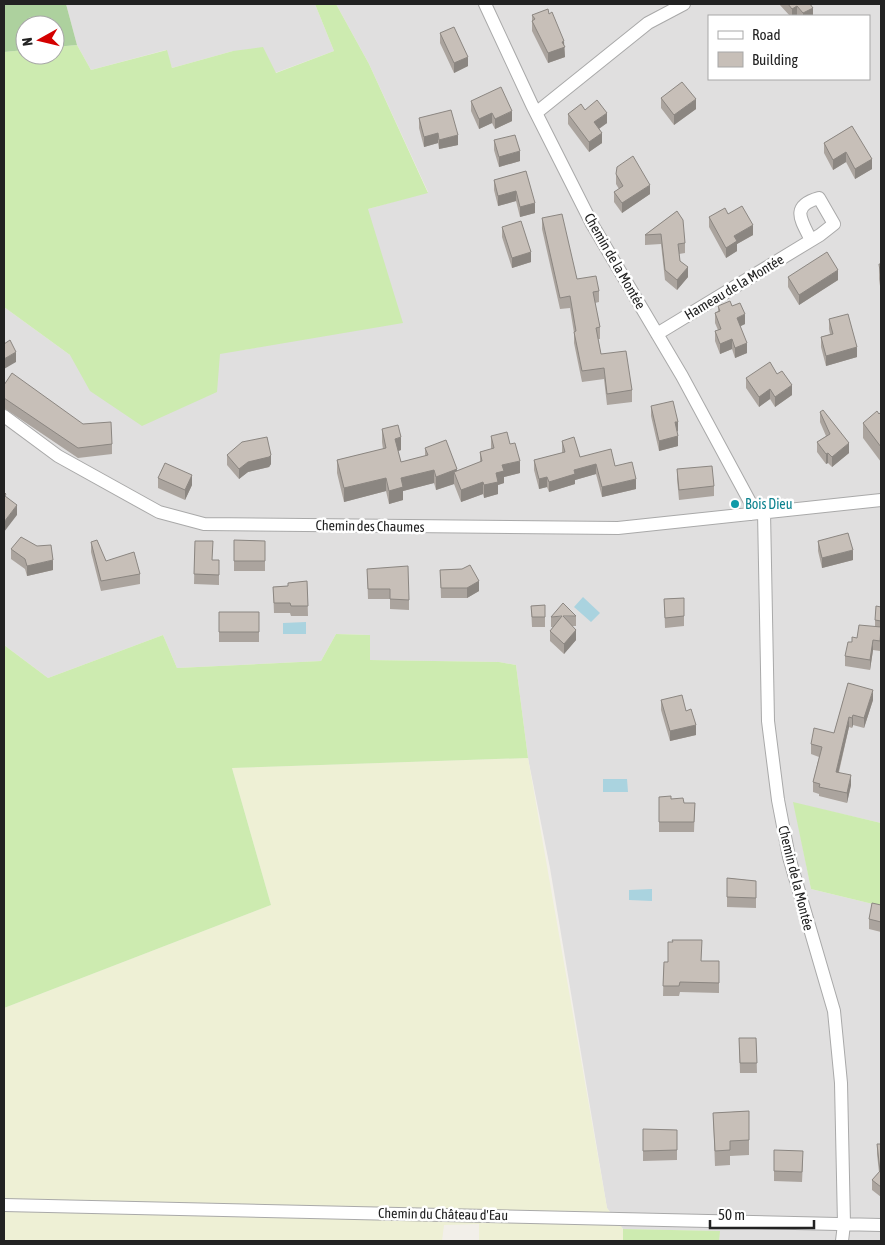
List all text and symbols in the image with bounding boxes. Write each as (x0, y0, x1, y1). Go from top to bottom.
north arrow (15, 15, 65, 65)
legend (708, 15, 870, 80)
text: Road (752, 26, 781, 43)
text: N (19, 37, 36, 47)
text: Building (752, 51, 798, 68)
street label: Chemin de la Montée (581, 210, 649, 312)
street label: Hameau de la Montée (682, 251, 786, 323)
place label: Bois Dieu (745, 496, 792, 512)
marker: Bois Dieu (729, 498, 741, 510)
street label: Chemin des Chaumes (315, 517, 425, 535)
street label: Chemin de la Montée (775, 824, 817, 932)
scale bar (710, 1198, 814, 1230)
street label: Chemin du Château d'Eau (378, 1205, 508, 1223)
text: 50 m (718, 1206, 745, 1223)

